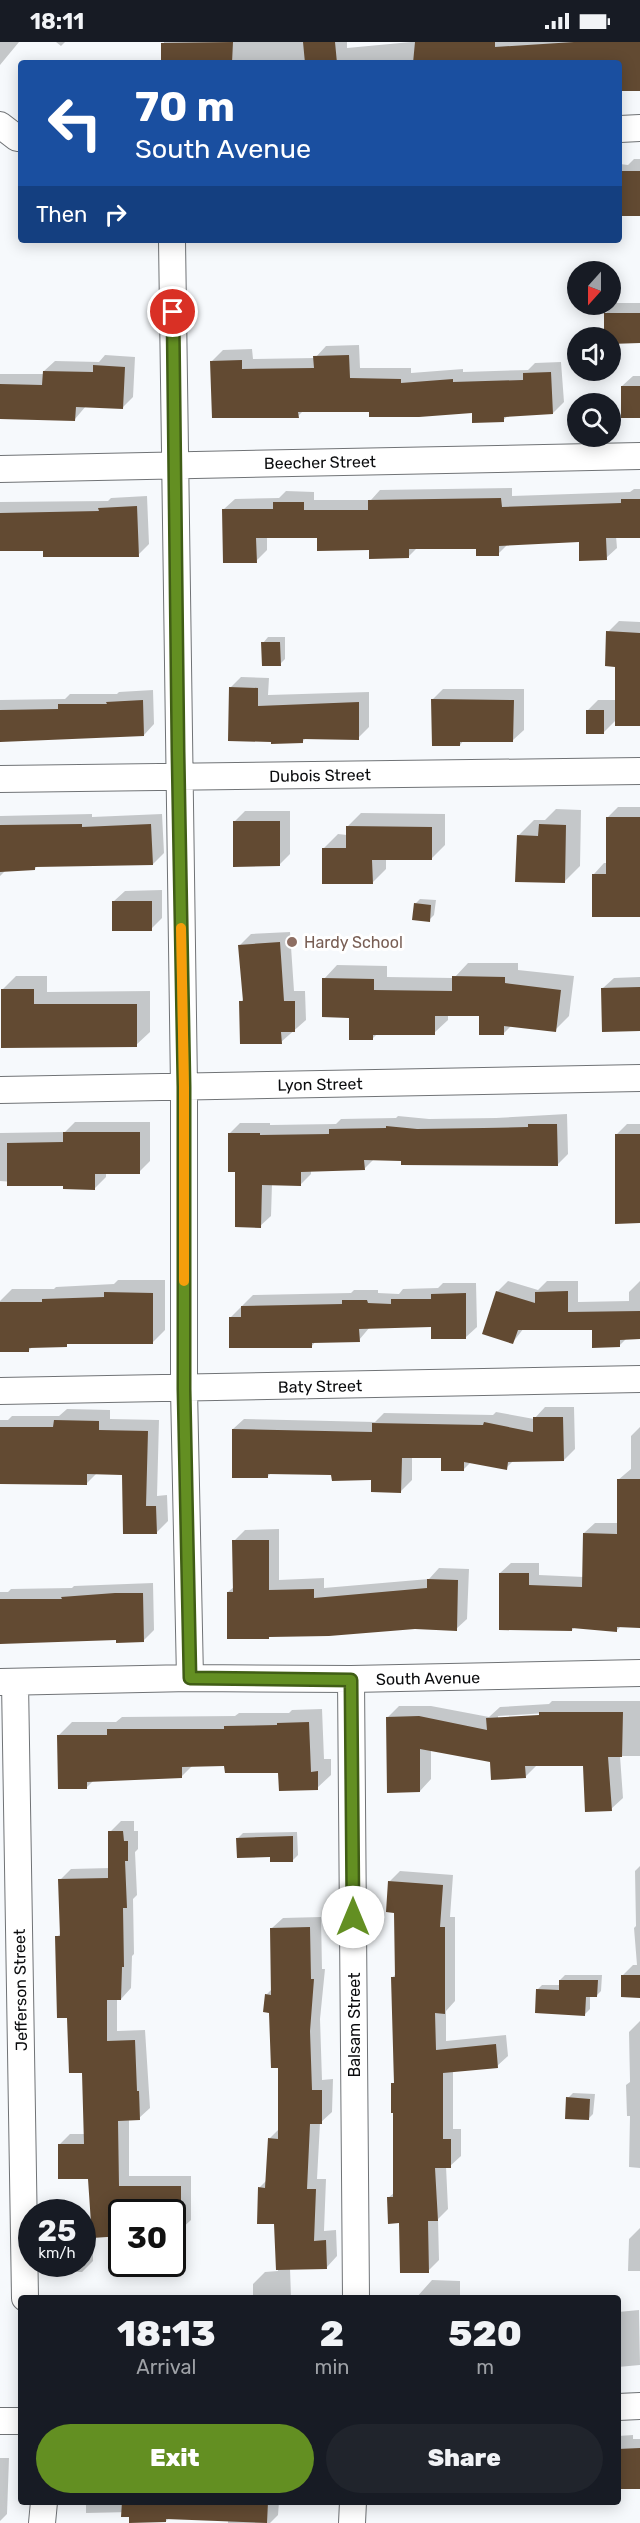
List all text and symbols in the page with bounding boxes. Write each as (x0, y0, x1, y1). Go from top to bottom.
text: 18:11 (30, 8, 84, 35)
text: 70 m (135, 82, 235, 132)
icon: left (36, 84, 114, 162)
text: South Avenue (135, 133, 311, 165)
icon: right (99, 198, 132, 231)
text: Then (36, 201, 87, 228)
north arrow (567, 261, 621, 315)
map controls (567, 261, 621, 447)
pin (147, 286, 198, 337)
icon: arrive (156, 295, 189, 328)
button: sound (567, 327, 621, 381)
button: search (567, 393, 621, 447)
street label: Beecher Street (264, 452, 376, 473)
street label: Dubois Street (269, 765, 371, 786)
place label: Hardy School (304, 933, 403, 952)
marker: Hardy School (285, 935, 299, 949)
street label: Lyon Street (277, 1074, 363, 1095)
street label: Baty Street (278, 1376, 362, 1397)
street label: South Avenue (376, 1668, 480, 1689)
position arrow (321, 1885, 385, 1949)
street label: Jefferson Street (10, 1929, 31, 2051)
street label: Balsam Street (345, 1973, 364, 2077)
speed limit sign: 30 (108, 2199, 186, 2277)
text: 25 (38, 2213, 76, 2249)
text: km/h (38, 2244, 76, 2262)
text: 18:13 (117, 2312, 216, 2355)
text: 2 (320, 2312, 344, 2355)
text: 520 (448, 2312, 522, 2355)
text: Arrival (136, 2355, 196, 2379)
text: min (315, 2355, 349, 2379)
text: m (476, 2355, 494, 2379)
button: Exit (36, 2424, 314, 2493)
button: Share (326, 2424, 603, 2493)

